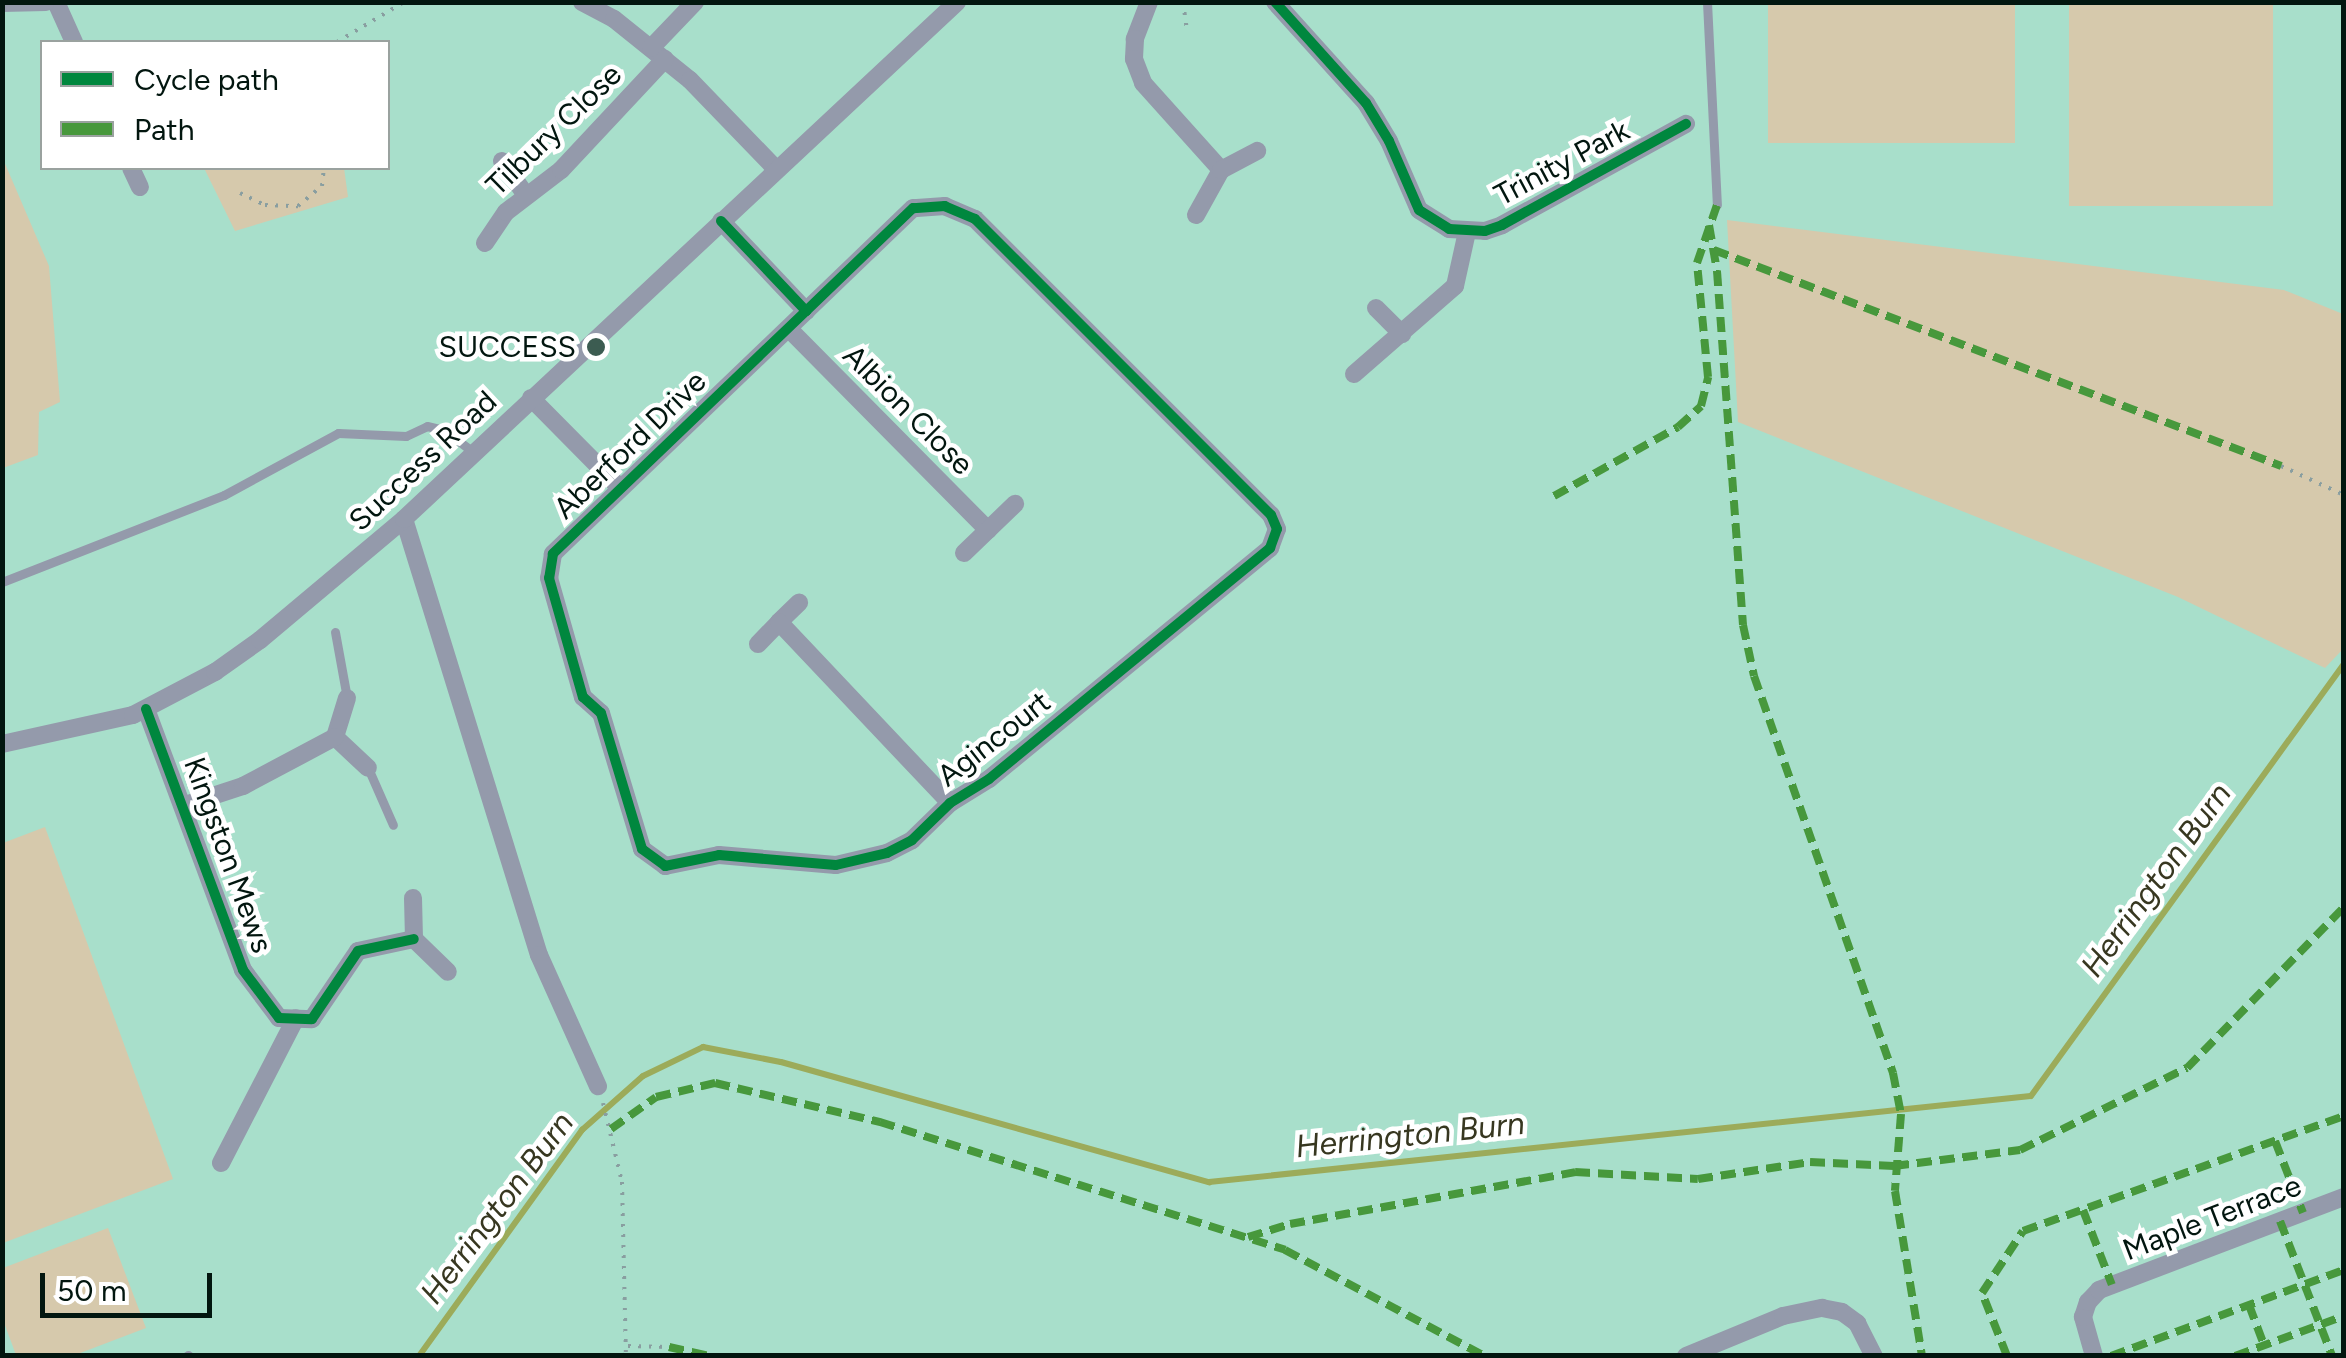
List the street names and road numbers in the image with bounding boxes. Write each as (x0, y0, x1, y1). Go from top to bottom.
street label: Tilbury Close (479, 57, 629, 203)
street label: Trinity Park (1488, 112, 1636, 214)
street label: Albion Close (836, 338, 980, 482)
street label: Aberford Drive (547, 364, 713, 526)
street label: Success Road (342, 384, 504, 538)
street label: Agincourt (930, 684, 1058, 794)
street label: Kingston Mews (176, 752, 280, 958)
street label: Maple Terrace (2118, 1167, 2306, 1269)

